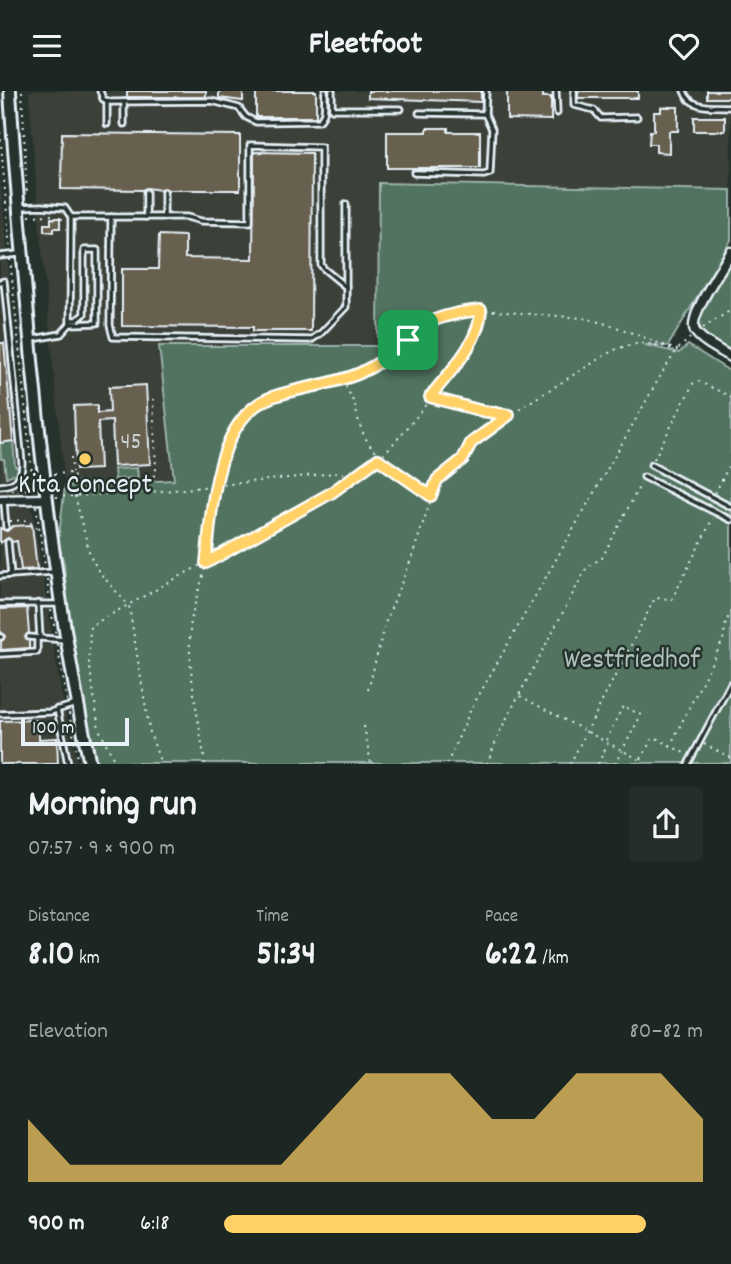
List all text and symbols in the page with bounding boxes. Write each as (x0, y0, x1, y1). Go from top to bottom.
text: Fleetfoot (309, 23, 422, 69)
icon: menu (28, 27, 66, 65)
icon: heart (665, 27, 703, 65)
pin (378, 310, 438, 370)
icon: arrive (389, 321, 427, 359)
house number: 45 (120, 426, 142, 460)
marker: Kita Concept (77, 451, 93, 467)
place label: Kita Concept (18, 467, 152, 507)
park label: Westfriedhof (564, 642, 701, 682)
scale bar (21, 715, 130, 746)
text: 100 m (32, 716, 74, 743)
text: Morning run (28, 779, 197, 834)
button: share (629, 787, 703, 861)
text: 07:57 · 9 × 900 m (28, 833, 175, 866)
text: Distance (28, 904, 90, 931)
text: Time (256, 904, 289, 931)
text: Pace (485, 904, 518, 931)
text: 8.10 (28, 931, 75, 981)
text: 51:34 (256, 931, 316, 981)
text: 6:22 (485, 931, 538, 981)
text: km (75, 946, 100, 973)
text: /km (538, 946, 569, 973)
text: Elevation (28, 1016, 108, 1049)
text: 80–82 m (629, 1016, 703, 1049)
text: 900 m (28, 1208, 85, 1241)
text: 6:18 (140, 1208, 169, 1241)

